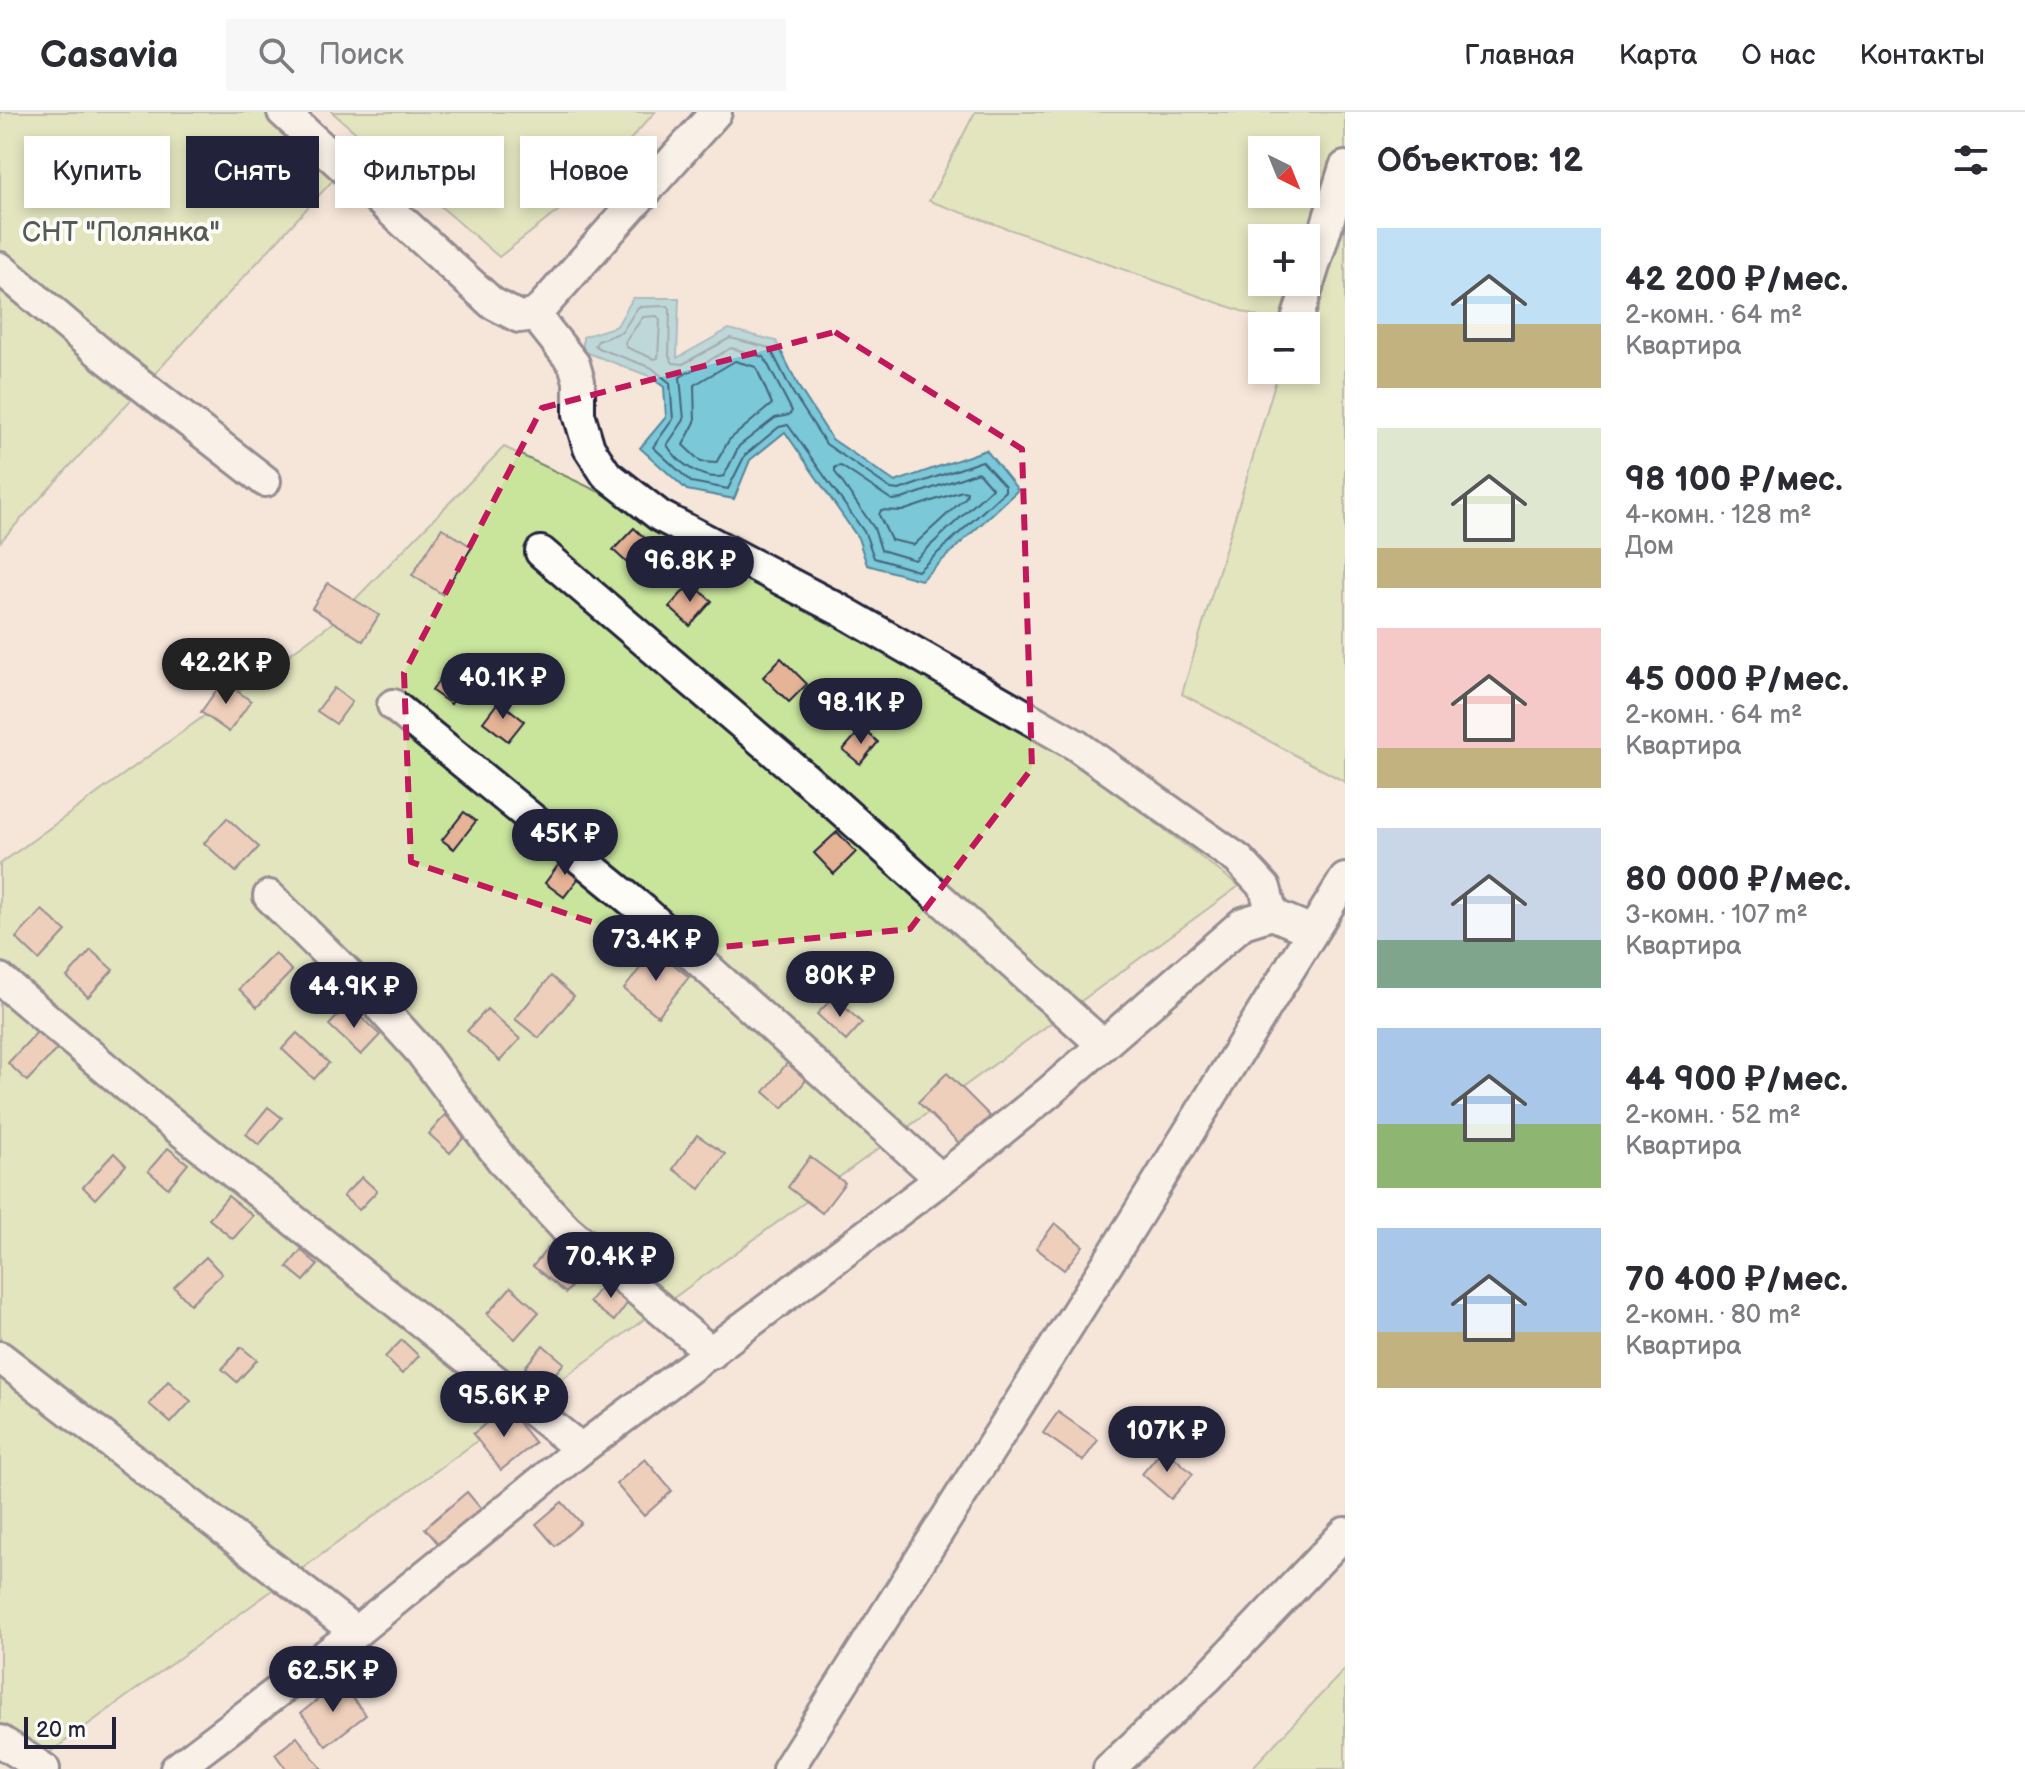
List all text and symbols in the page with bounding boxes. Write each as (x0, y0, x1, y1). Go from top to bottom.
search box (226, 19, 786, 91)
text: Casavia (40, 33, 178, 78)
icon: search (254, 33, 298, 77)
text: Поиск (318, 37, 404, 73)
text: Главная (1464, 39, 1575, 72)
text: Карта (1619, 39, 1698, 72)
text: О нас (1742, 39, 1815, 72)
text: Контакты (1859, 39, 1985, 72)
chip: Купить (24, 136, 170, 208)
chip: Снять (186, 136, 319, 208)
chip: Фильтры (335, 136, 504, 208)
chip: Новое (520, 136, 657, 208)
north arrow (1248, 136, 1320, 208)
map controls (1248, 136, 1320, 384)
icon: filters (1949, 138, 1993, 182)
text: Объектов: 12 (1377, 140, 1583, 181)
park label: СНТ "Полянка" (22, 216, 220, 249)
button: + (1248, 224, 1320, 296)
text: 42 200 ₽/мес. (1625, 259, 1848, 300)
icon: home (1441, 260, 1537, 356)
text: 2-комн. · 64 m² (1625, 300, 1802, 331)
button: − (1248, 312, 1320, 384)
text: Квартира (1625, 331, 1742, 362)
text: 98 100 ₽/мес. (1625, 459, 1843, 500)
icon: home (1441, 460, 1537, 556)
text: 4-комн. · 128 m² (1625, 500, 1812, 531)
text: Дом (1625, 531, 1674, 562)
pin: 96.8K ₽ (616, 536, 764, 604)
text: 96.8K ₽ (644, 546, 736, 577)
pin: 42.2K ₽ (152, 638, 300, 706)
text: 42.2K ₽ (180, 648, 272, 679)
pin: 40.1K ₽ (429, 653, 577, 721)
text: 45 000 ₽/мес. (1625, 659, 1849, 700)
icon: home (1441, 660, 1537, 756)
text: 40.1K ₽ (459, 663, 547, 694)
pin: 98.1K ₽ (787, 678, 935, 746)
text: 98.1K ₽ (817, 688, 905, 719)
text: 2-комн. · 64 m² (1625, 700, 1802, 731)
text: Квартира (1625, 731, 1742, 762)
pin: 45K ₽ (509, 809, 621, 877)
text: 45K ₽ (530, 819, 600, 850)
text: 80 000 ₽/мес. (1625, 859, 1851, 900)
icon: home (1441, 860, 1537, 956)
text: 3-комн. · 107 m² (1625, 900, 1808, 931)
pin: 73.4K ₽ (582, 915, 730, 983)
text: 73.4K ₽ (611, 925, 701, 956)
text: Квартира (1625, 931, 1742, 962)
pin: 80K ₽ (784, 951, 896, 1019)
text: 80K ₽ (804, 961, 876, 992)
pin: 44.9K ₽ (280, 962, 428, 1030)
text: 44.9K ₽ (308, 972, 400, 1003)
text: 44 900 ₽/мес. (1625, 1059, 1848, 1100)
icon: home (1441, 1060, 1537, 1156)
text: 2-комн. · 52 m² (1625, 1100, 1801, 1131)
text: Квартира (1625, 1131, 1742, 1162)
pin: 70.4K ₽ (537, 1232, 685, 1300)
text: 70.4K ₽ (565, 1242, 657, 1273)
text: 70 400 ₽/мес. (1625, 1259, 1848, 1300)
icon: home (1441, 1260, 1537, 1356)
text: 2-комн. · 80 m² (1625, 1300, 1801, 1331)
text: Квартира (1625, 1331, 1742, 1362)
pin: 95.6K ₽ (430, 1371, 578, 1439)
text: 95.6K ₽ (458, 1381, 550, 1412)
pin: 107K ₽ (1102, 1406, 1232, 1474)
text: 107K ₽ (1126, 1416, 1208, 1447)
pin: 62.5K ₽ (259, 1646, 407, 1714)
text: 62.5K ₽ (287, 1656, 379, 1687)
scale bar (24, 1713, 116, 1749)
text: 20 m (36, 1717, 86, 1744)

